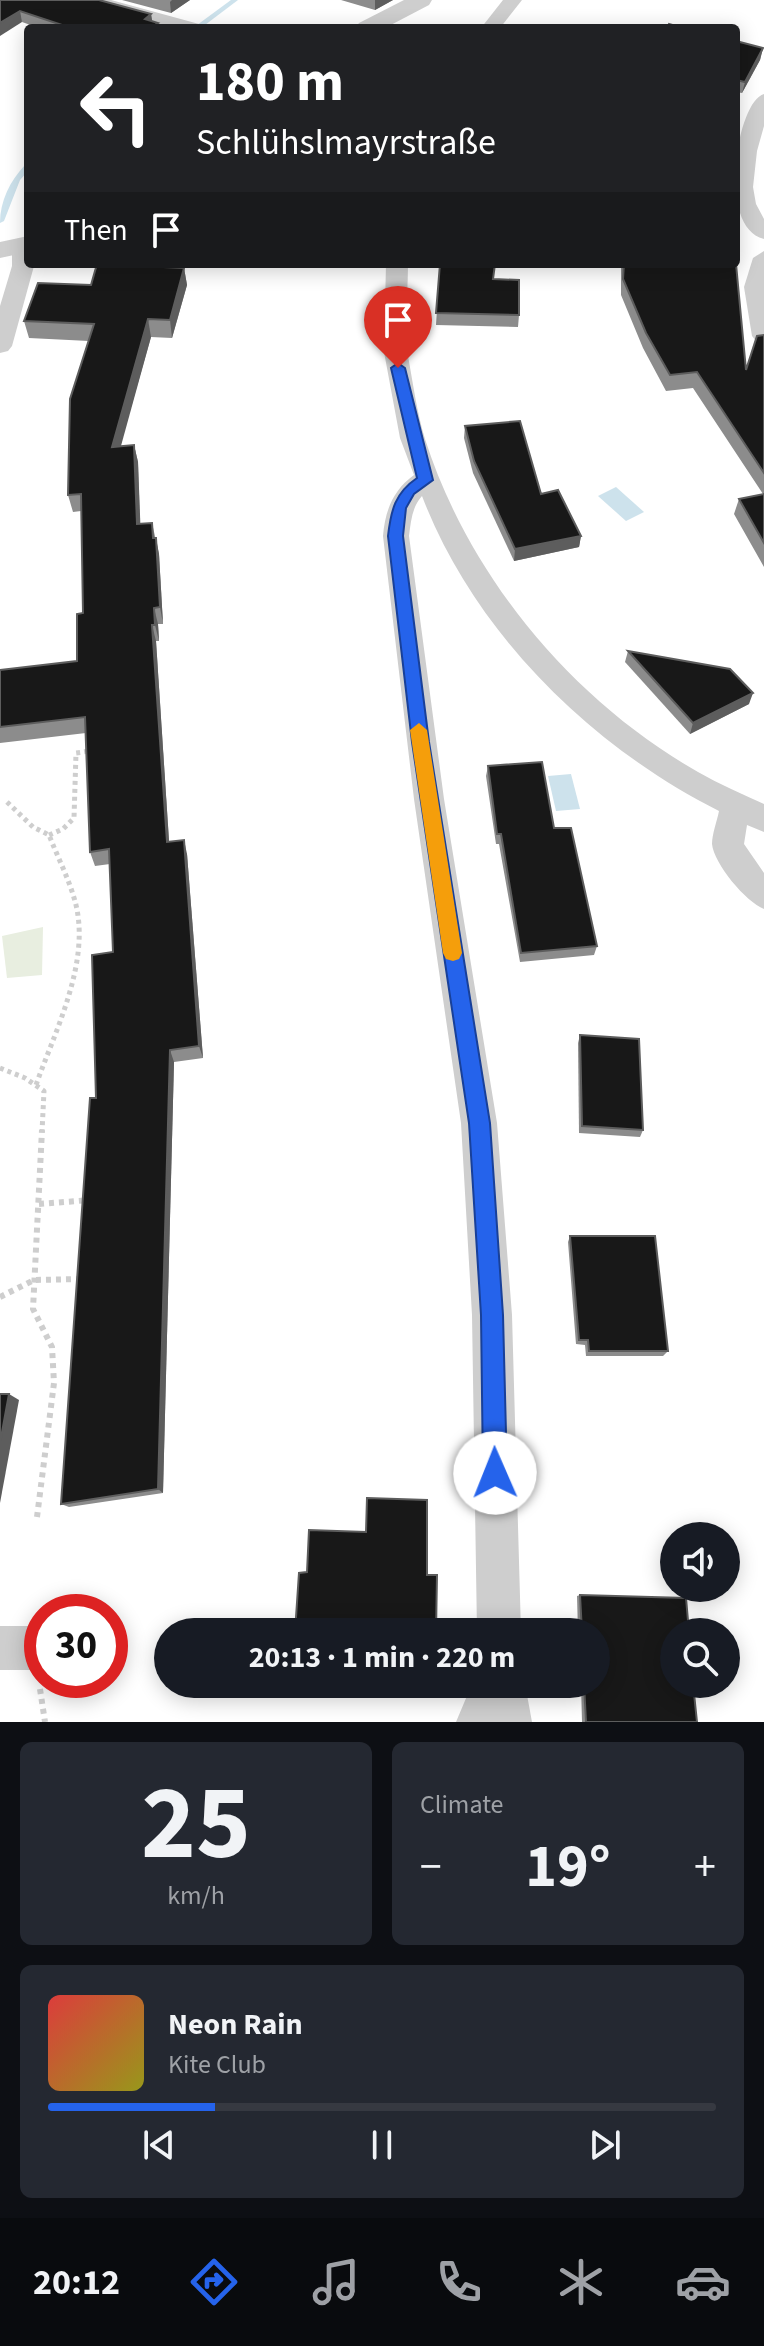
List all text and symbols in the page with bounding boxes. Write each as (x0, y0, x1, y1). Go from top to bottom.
text: 180 m (196, 43, 344, 122)
icon: left (64, 56, 168, 160)
text: Schlühslmayrstraße (196, 117, 496, 168)
icon: arrive (144, 208, 188, 252)
text: Then (64, 209, 128, 252)
pin (364, 286, 432, 368)
icon: arrive (376, 298, 420, 342)
position arrow (453, 1431, 537, 1515)
map controls (660, 1522, 740, 1698)
button: sound (660, 1522, 740, 1602)
speed limit sign: 30 (24, 1594, 128, 1698)
button: search (660, 1618, 740, 1698)
text: 20:13 · 1 min · 220 m (249, 1636, 515, 1679)
text: 25 (141, 1751, 251, 1899)
text: Climate (420, 1786, 504, 1823)
text: 19° (525, 1825, 611, 1910)
text: − (420, 1836, 442, 1899)
text: + (694, 1836, 716, 1899)
text: km/h (167, 1877, 225, 1914)
text: Neon Rain (168, 2003, 303, 2046)
text: Kite Club (168, 2046, 266, 2083)
icon: previous (137, 2123, 181, 2167)
icon: pause (360, 2123, 404, 2167)
icon: next (583, 2123, 627, 2167)
icon: directions (186, 2254, 242, 2310)
icon: music (308, 2254, 364, 2310)
icon: phone (431, 2254, 487, 2310)
icon: climate (553, 2254, 609, 2310)
icon: car (675, 2254, 731, 2310)
text: 20:12 (33, 2257, 120, 2308)

